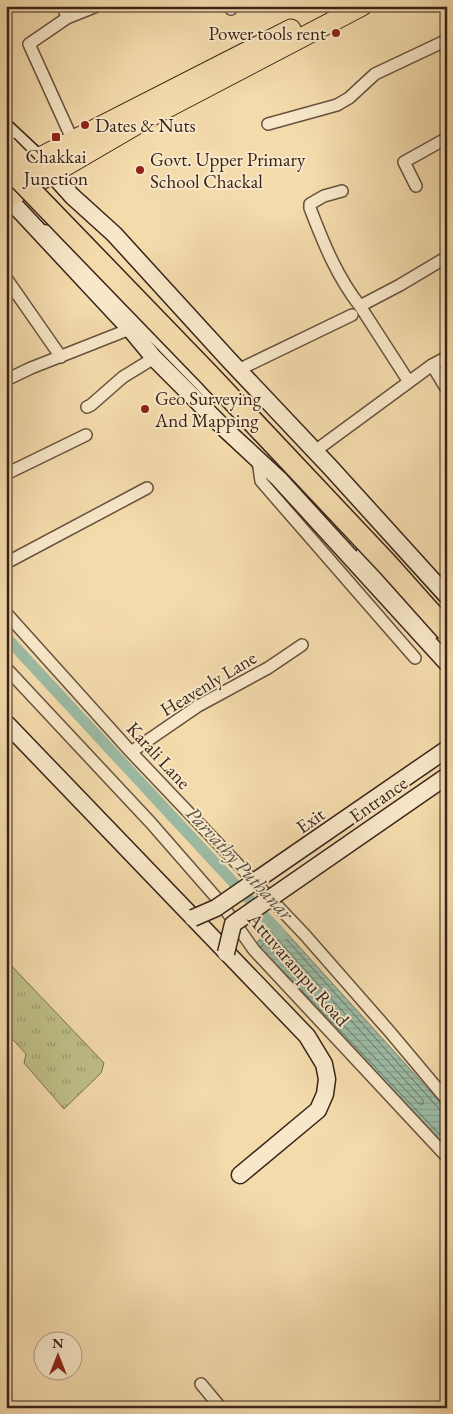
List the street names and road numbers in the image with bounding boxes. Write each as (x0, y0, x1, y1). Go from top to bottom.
street label: Heavenly Lane (155, 645, 261, 722)
street label: Karali Lane (121, 716, 196, 794)
street label: Entrance (344, 770, 412, 828)
street label: Exit (291, 802, 330, 839)
street label: Attuvarampu Road (242, 906, 355, 1032)

